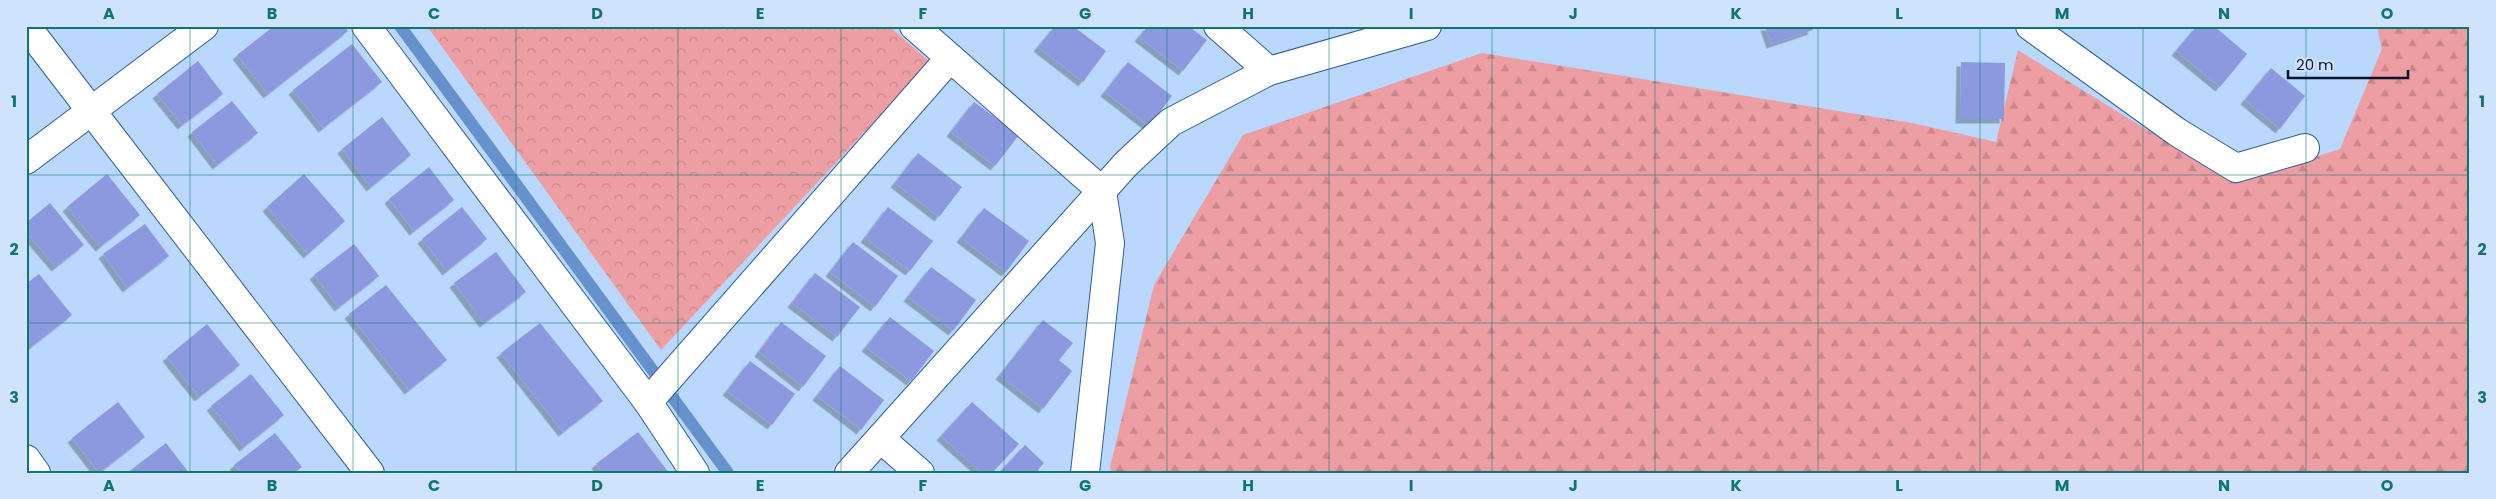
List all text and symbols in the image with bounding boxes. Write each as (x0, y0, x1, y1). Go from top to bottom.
text: A (103, 2, 115, 25)
text: B (267, 2, 277, 25)
text: C (428, 2, 440, 25)
text: D (591, 2, 603, 25)
text: E (756, 2, 764, 25)
text: F (919, 2, 928, 25)
text: G (1079, 2, 1091, 25)
text: H (1242, 2, 1254, 25)
text: I (1409, 2, 1413, 25)
text: J (1568, 2, 1578, 25)
text: K (1730, 2, 1742, 25)
text: L (1895, 2, 1903, 25)
text: M (2055, 2, 2069, 25)
text: N (2218, 2, 2230, 25)
text: O (2381, 2, 2394, 25)
scale bar (2288, 48, 2408, 80)
text: 20 m (2296, 54, 2334, 75)
text: 1 (11, 90, 17, 113)
text: 1 (2479, 90, 2485, 113)
text: 2 (9, 238, 19, 261)
text: 2 (2477, 238, 2487, 261)
text: 3 (9, 386, 19, 409)
text: 3 (2477, 386, 2487, 409)
text: A (103, 474, 115, 497)
text: B (267, 474, 277, 497)
text: C (428, 474, 440, 497)
text: D (591, 474, 603, 497)
text: E (756, 474, 764, 497)
text: F (919, 474, 928, 497)
text: G (1079, 474, 1091, 497)
text: H (1242, 474, 1254, 497)
text: I (1409, 474, 1413, 497)
text: J (1568, 474, 1578, 497)
text: K (1730, 474, 1742, 497)
text: L (1895, 474, 1903, 497)
text: M (2055, 474, 2069, 497)
text: N (2218, 474, 2230, 497)
text: O (2381, 474, 2394, 497)

